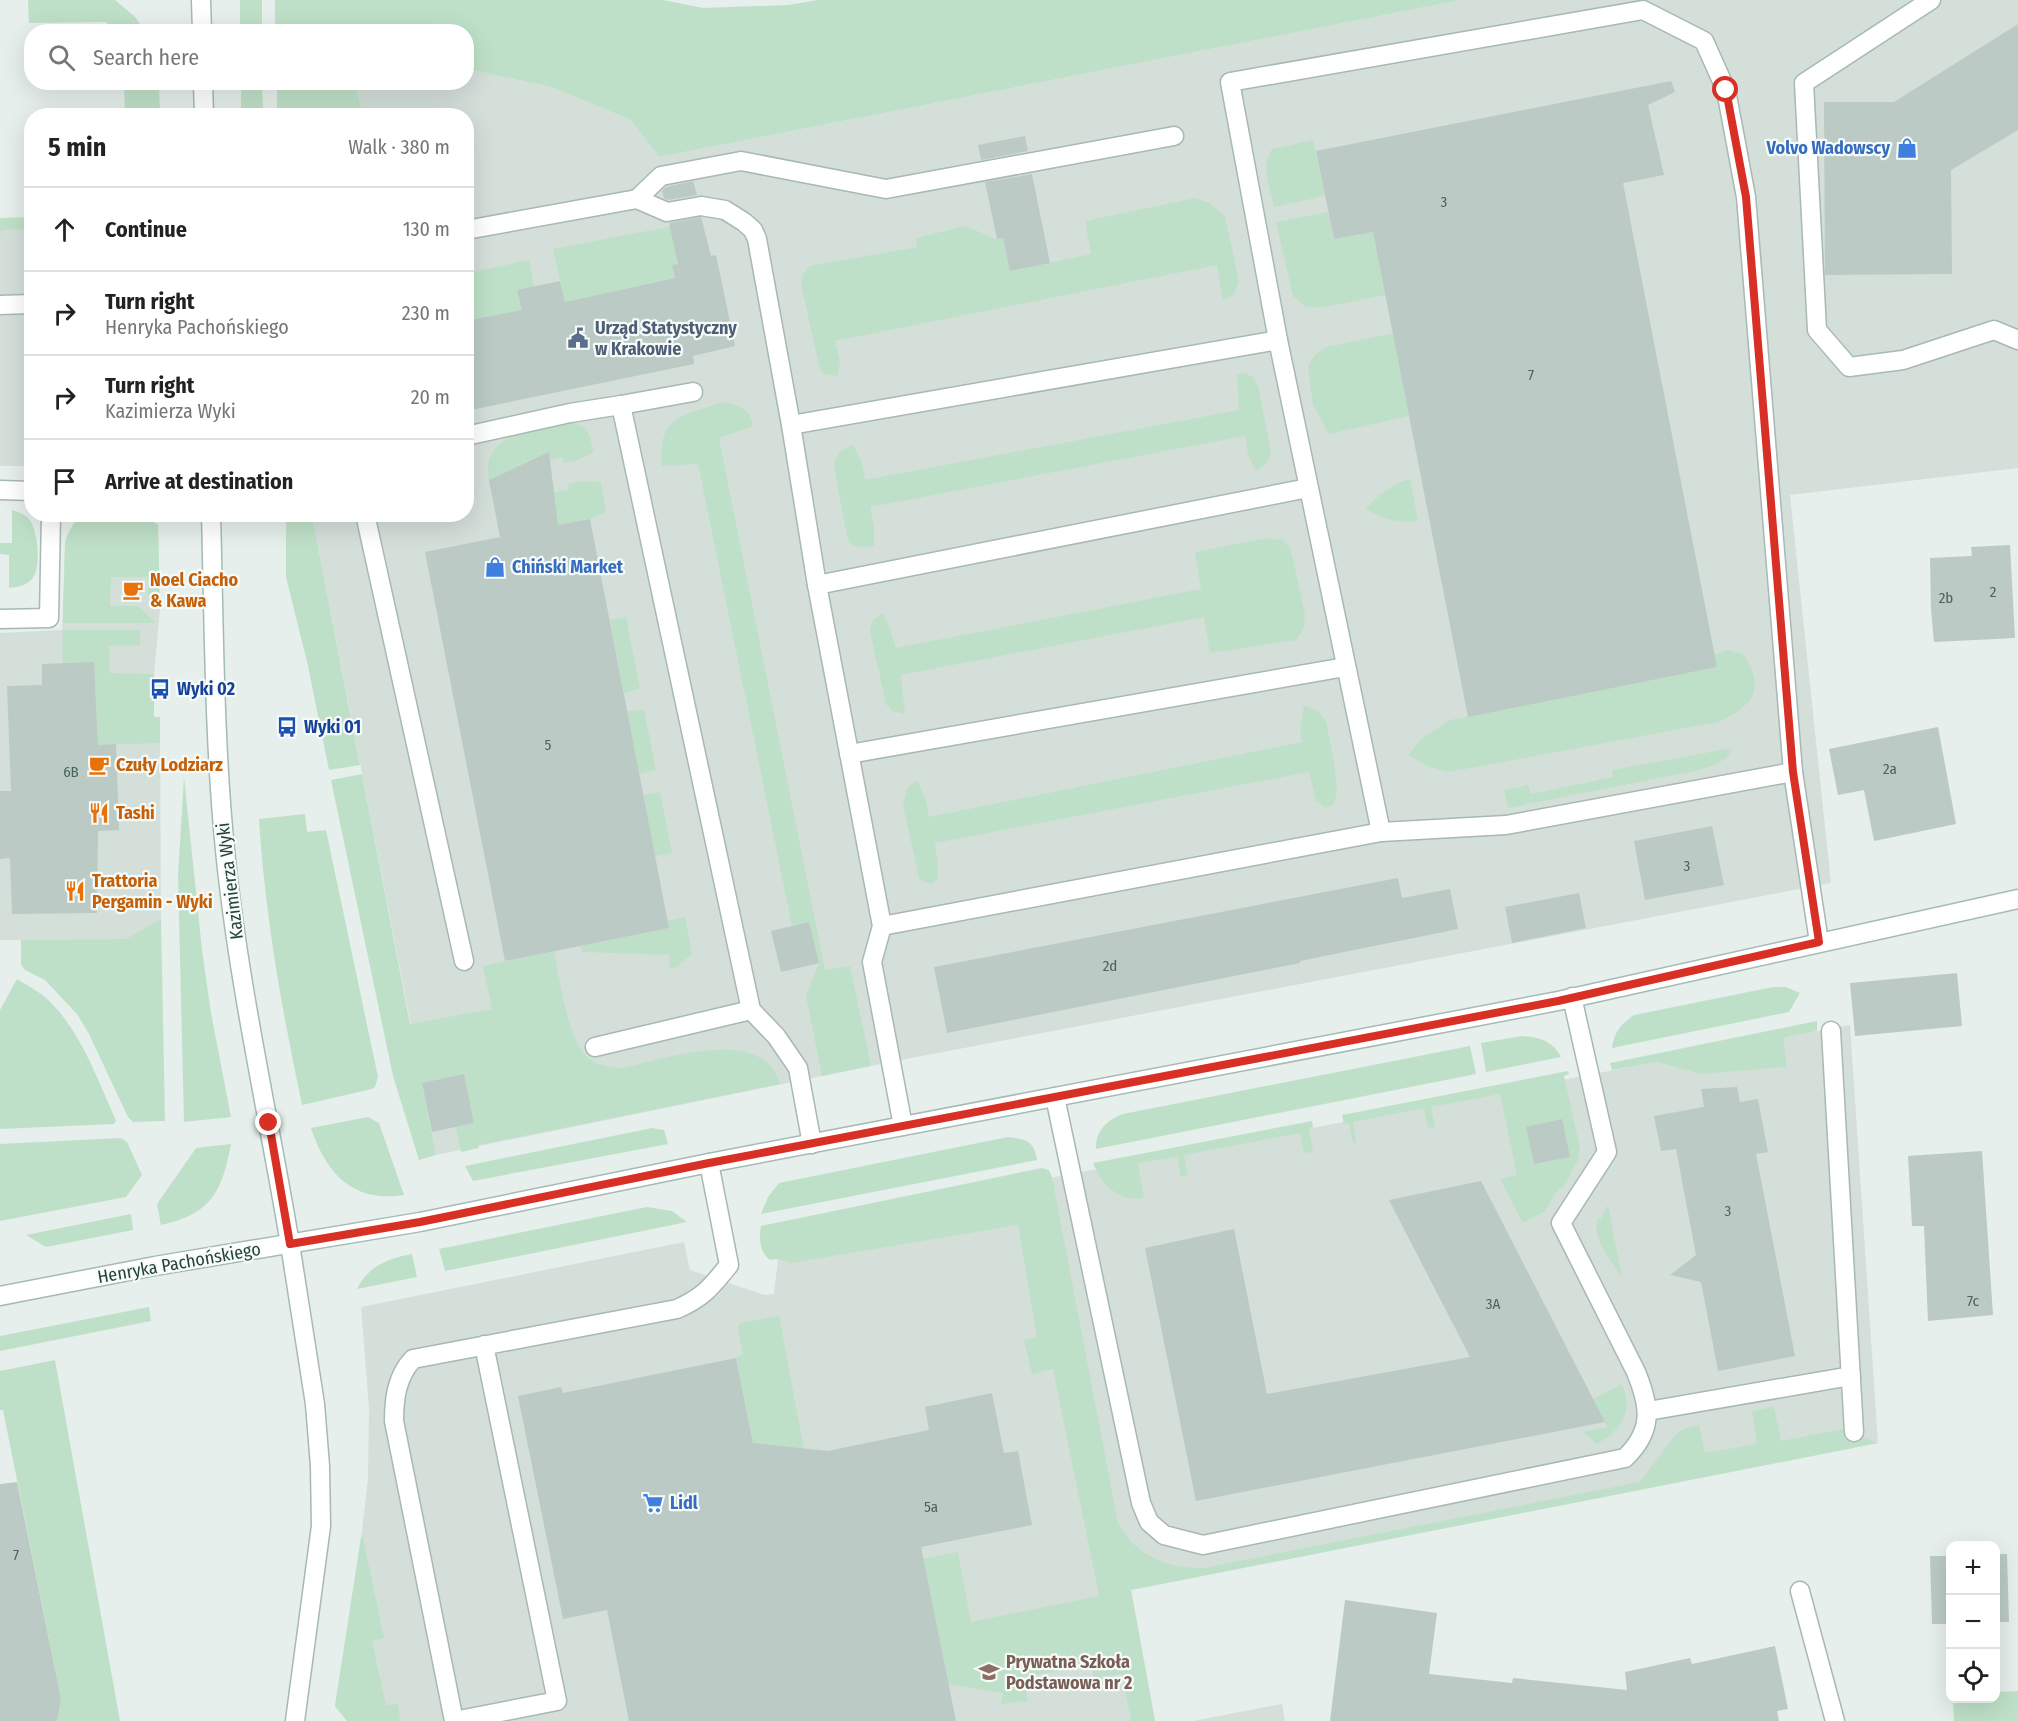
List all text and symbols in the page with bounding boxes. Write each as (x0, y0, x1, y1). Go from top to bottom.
search box (24, 24, 474, 90)
icon: search (45, 41, 78, 74)
text: Search here (93, 44, 199, 71)
route start (1712, 76, 1738, 102)
text: 5 min (48, 132, 106, 163)
text: Walk · 380 m (348, 135, 450, 159)
shop icon: Volvo Wadowscy (1895, 136, 1919, 160)
place label: Volvo Wadowscy (1766, 137, 1890, 159)
house number: 3 (1441, 193, 1448, 211)
icon: ahead (48, 213, 81, 246)
text: Continue (105, 216, 187, 243)
text: 130 m (403, 217, 450, 241)
text: Turn right (105, 288, 194, 315)
icon: right (48, 297, 81, 330)
text: 230 m (402, 301, 450, 325)
text: Henryka Pachońskiego (105, 315, 289, 339)
place label: Urząd Statystyczny w Krakowie (595, 317, 737, 360)
public building icon: Urząd Statystyczny w Krakowie (566, 326, 590, 350)
house number: 7 (1528, 366, 1534, 384)
text: Turn right (105, 372, 194, 399)
icon: right (48, 381, 81, 414)
text: 20 m (411, 385, 450, 409)
text: Kazimierza Wyki (105, 399, 236, 423)
icon: arrive (48, 465, 81, 498)
text: Arrive at destination (105, 468, 293, 495)
shop icon: Chiński Market (483, 555, 507, 579)
place label: Chiński Market (512, 556, 624, 578)
place label: Noel Ciacho & Kawa (150, 569, 238, 612)
cafe icon: Noel Ciacho & Kawa (121, 578, 145, 602)
house number: 2 (1990, 583, 1997, 601)
house number: 2b (1939, 589, 1953, 607)
bus stop icon: Wyki 02 (148, 677, 172, 701)
place label: Wyki 02 (177, 678, 235, 700)
bus stop icon: Wyki 01 (275, 715, 299, 739)
place label: Wyki 01 (304, 716, 361, 738)
house number: 5 (545, 736, 552, 754)
cafe icon: Czuły Lodziarz (87, 753, 111, 777)
place label: Czuły Lodziarz (116, 754, 223, 776)
house number: 2a (1883, 760, 1897, 778)
house number: 6B (63, 763, 79, 781)
restaurant icon: Tashi (87, 801, 111, 825)
place label: Tashi (116, 802, 155, 824)
street label: Kazimierza Wyki (212, 821, 248, 941)
house number: 3 (1684, 857, 1691, 875)
place label: Trattoria Pergamin - Wyki (92, 870, 213, 913)
restaurant icon: Trattoria Pergamin - Wyki (63, 879, 87, 903)
house number: 2d (1103, 957, 1117, 975)
route end (255, 1109, 281, 1135)
house number: 3 (1725, 1202, 1732, 1220)
street label: Henryka Pachońskiego (96, 1238, 262, 1288)
house number: 7c (1967, 1292, 1980, 1310)
house number: 3A (1486, 1295, 1500, 1313)
supermarket icon: Lidl (641, 1491, 665, 1515)
place label: Lidl (670, 1492, 698, 1514)
house number: 5a (924, 1498, 938, 1516)
map controls (1946, 1541, 2000, 1703)
button: + (1946, 1541, 2000, 1595)
house number: 7 (13, 1546, 19, 1564)
button: − (1946, 1595, 2000, 1649)
button: locate (1946, 1649, 2000, 1703)
place label: Prywatna Szkoła Podstawowa nr 2 (1006, 1651, 1132, 1694)
school or university icon: Prywatna Szkoła Podstawowa nr 2 (977, 1660, 1001, 1684)

